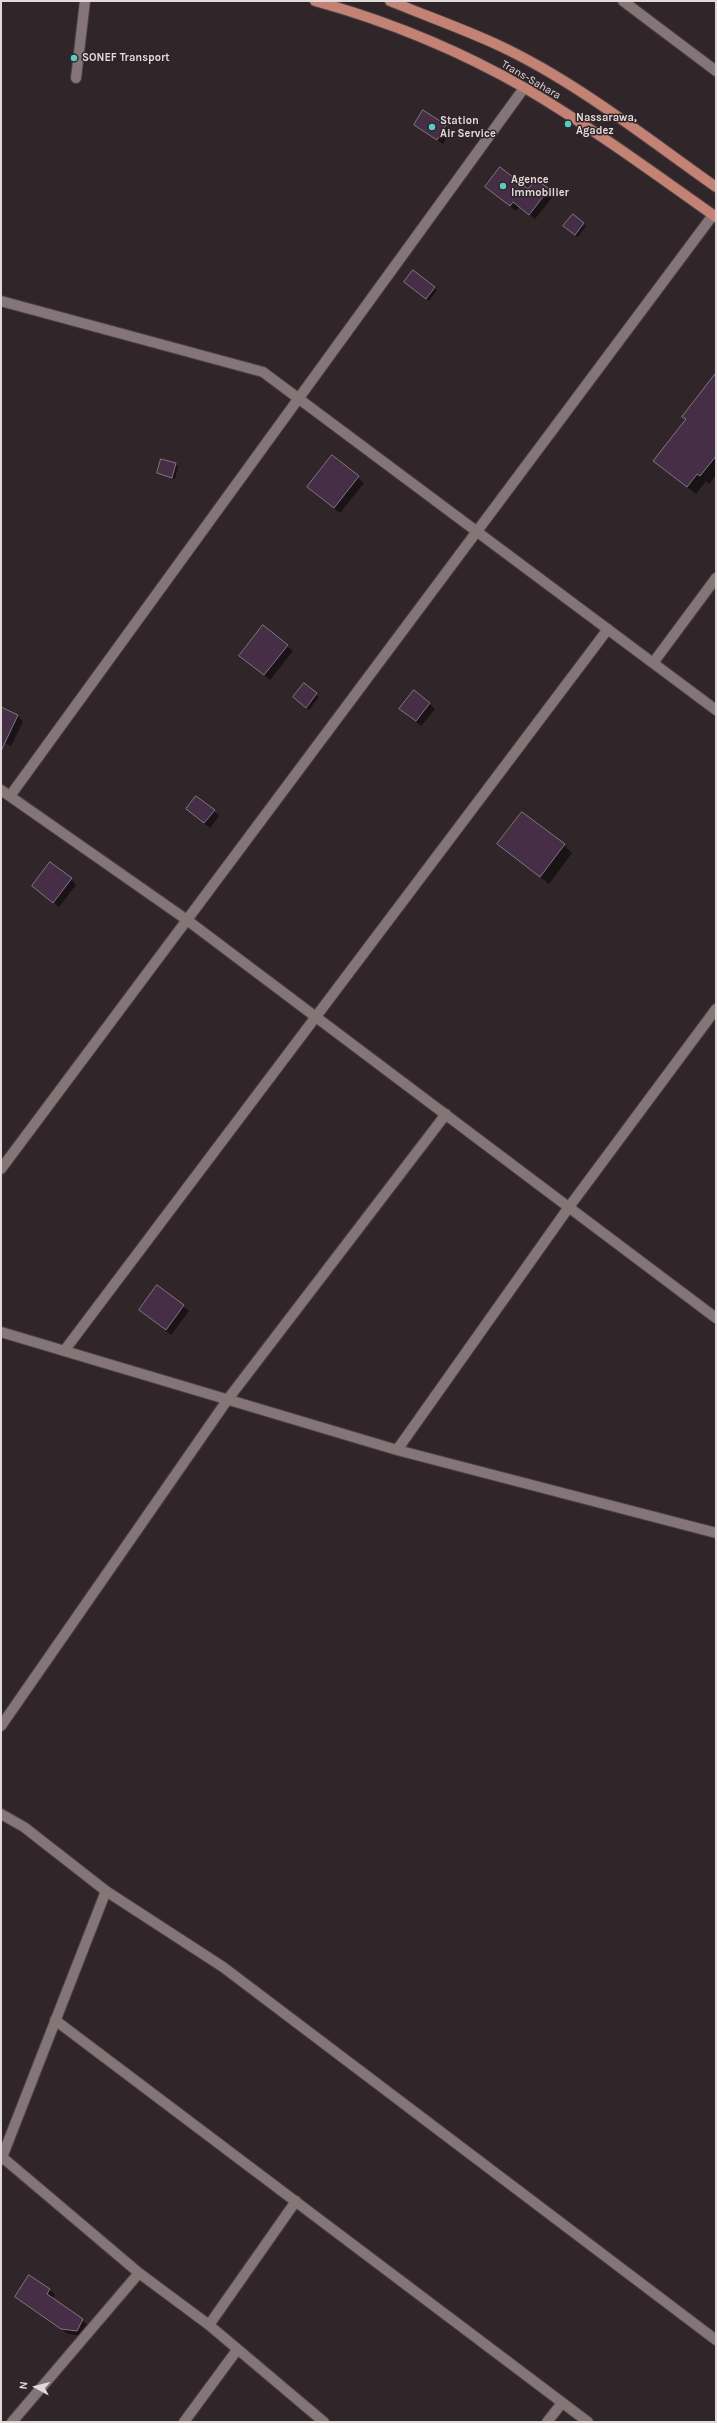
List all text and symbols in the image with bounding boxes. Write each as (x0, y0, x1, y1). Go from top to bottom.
place label: SONEF Transport (82, 51, 170, 65)
marker: SONEF Transport (69, 53, 79, 63)
street label: Trans-Sahara (499, 58, 563, 102)
place label: Nassarawa, Agadez (576, 111, 637, 137)
place label: Station Air Service (440, 114, 496, 140)
marker: Nassarawa, Agadez (563, 119, 573, 129)
marker: Station Air Service (427, 122, 437, 132)
place label: Agence Immobilier (511, 173, 569, 199)
marker: Agence Immobilier (498, 181, 508, 191)
north arrow (16, 2367, 56, 2407)
text: N (17, 2381, 31, 2390)

